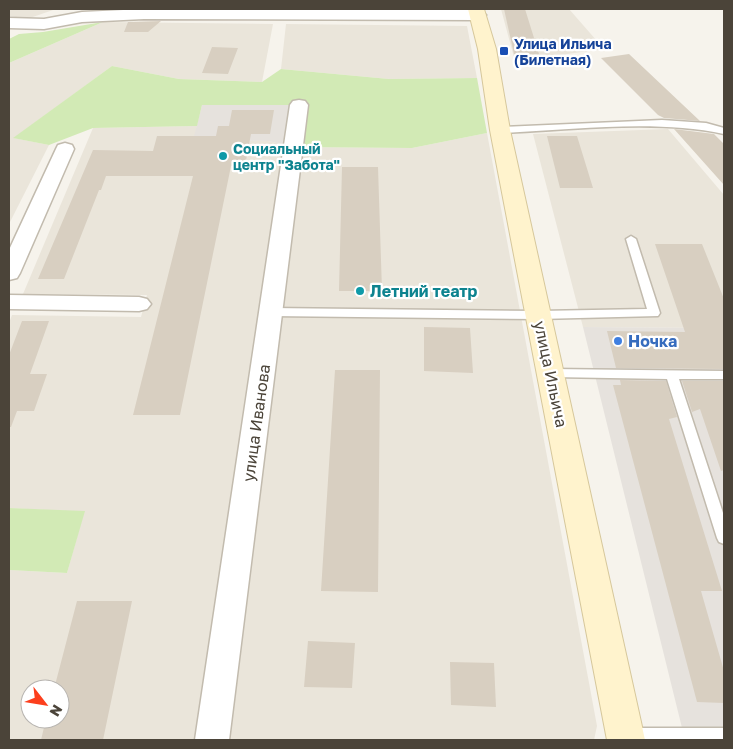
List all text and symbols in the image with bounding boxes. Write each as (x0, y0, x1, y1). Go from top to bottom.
place label: Улица Ильича (Билетная) (514, 35, 612, 68)
marker: Улица Ильича (Билетная) (498, 45, 510, 57)
place label: Социальный центр "Забота" (233, 140, 340, 173)
marker: Социальный центр "Забота" (217, 150, 229, 162)
place label: Летний театр (370, 281, 478, 301)
marker: Летний театр (354, 285, 366, 297)
street label: улица Ильича (530, 319, 572, 429)
place label: Ночка (628, 331, 677, 351)
marker: Ночка (612, 335, 624, 347)
street label: улица Иванова (238, 363, 274, 483)
north arrow (20, 679, 70, 729)
text: N (47, 702, 67, 720)

